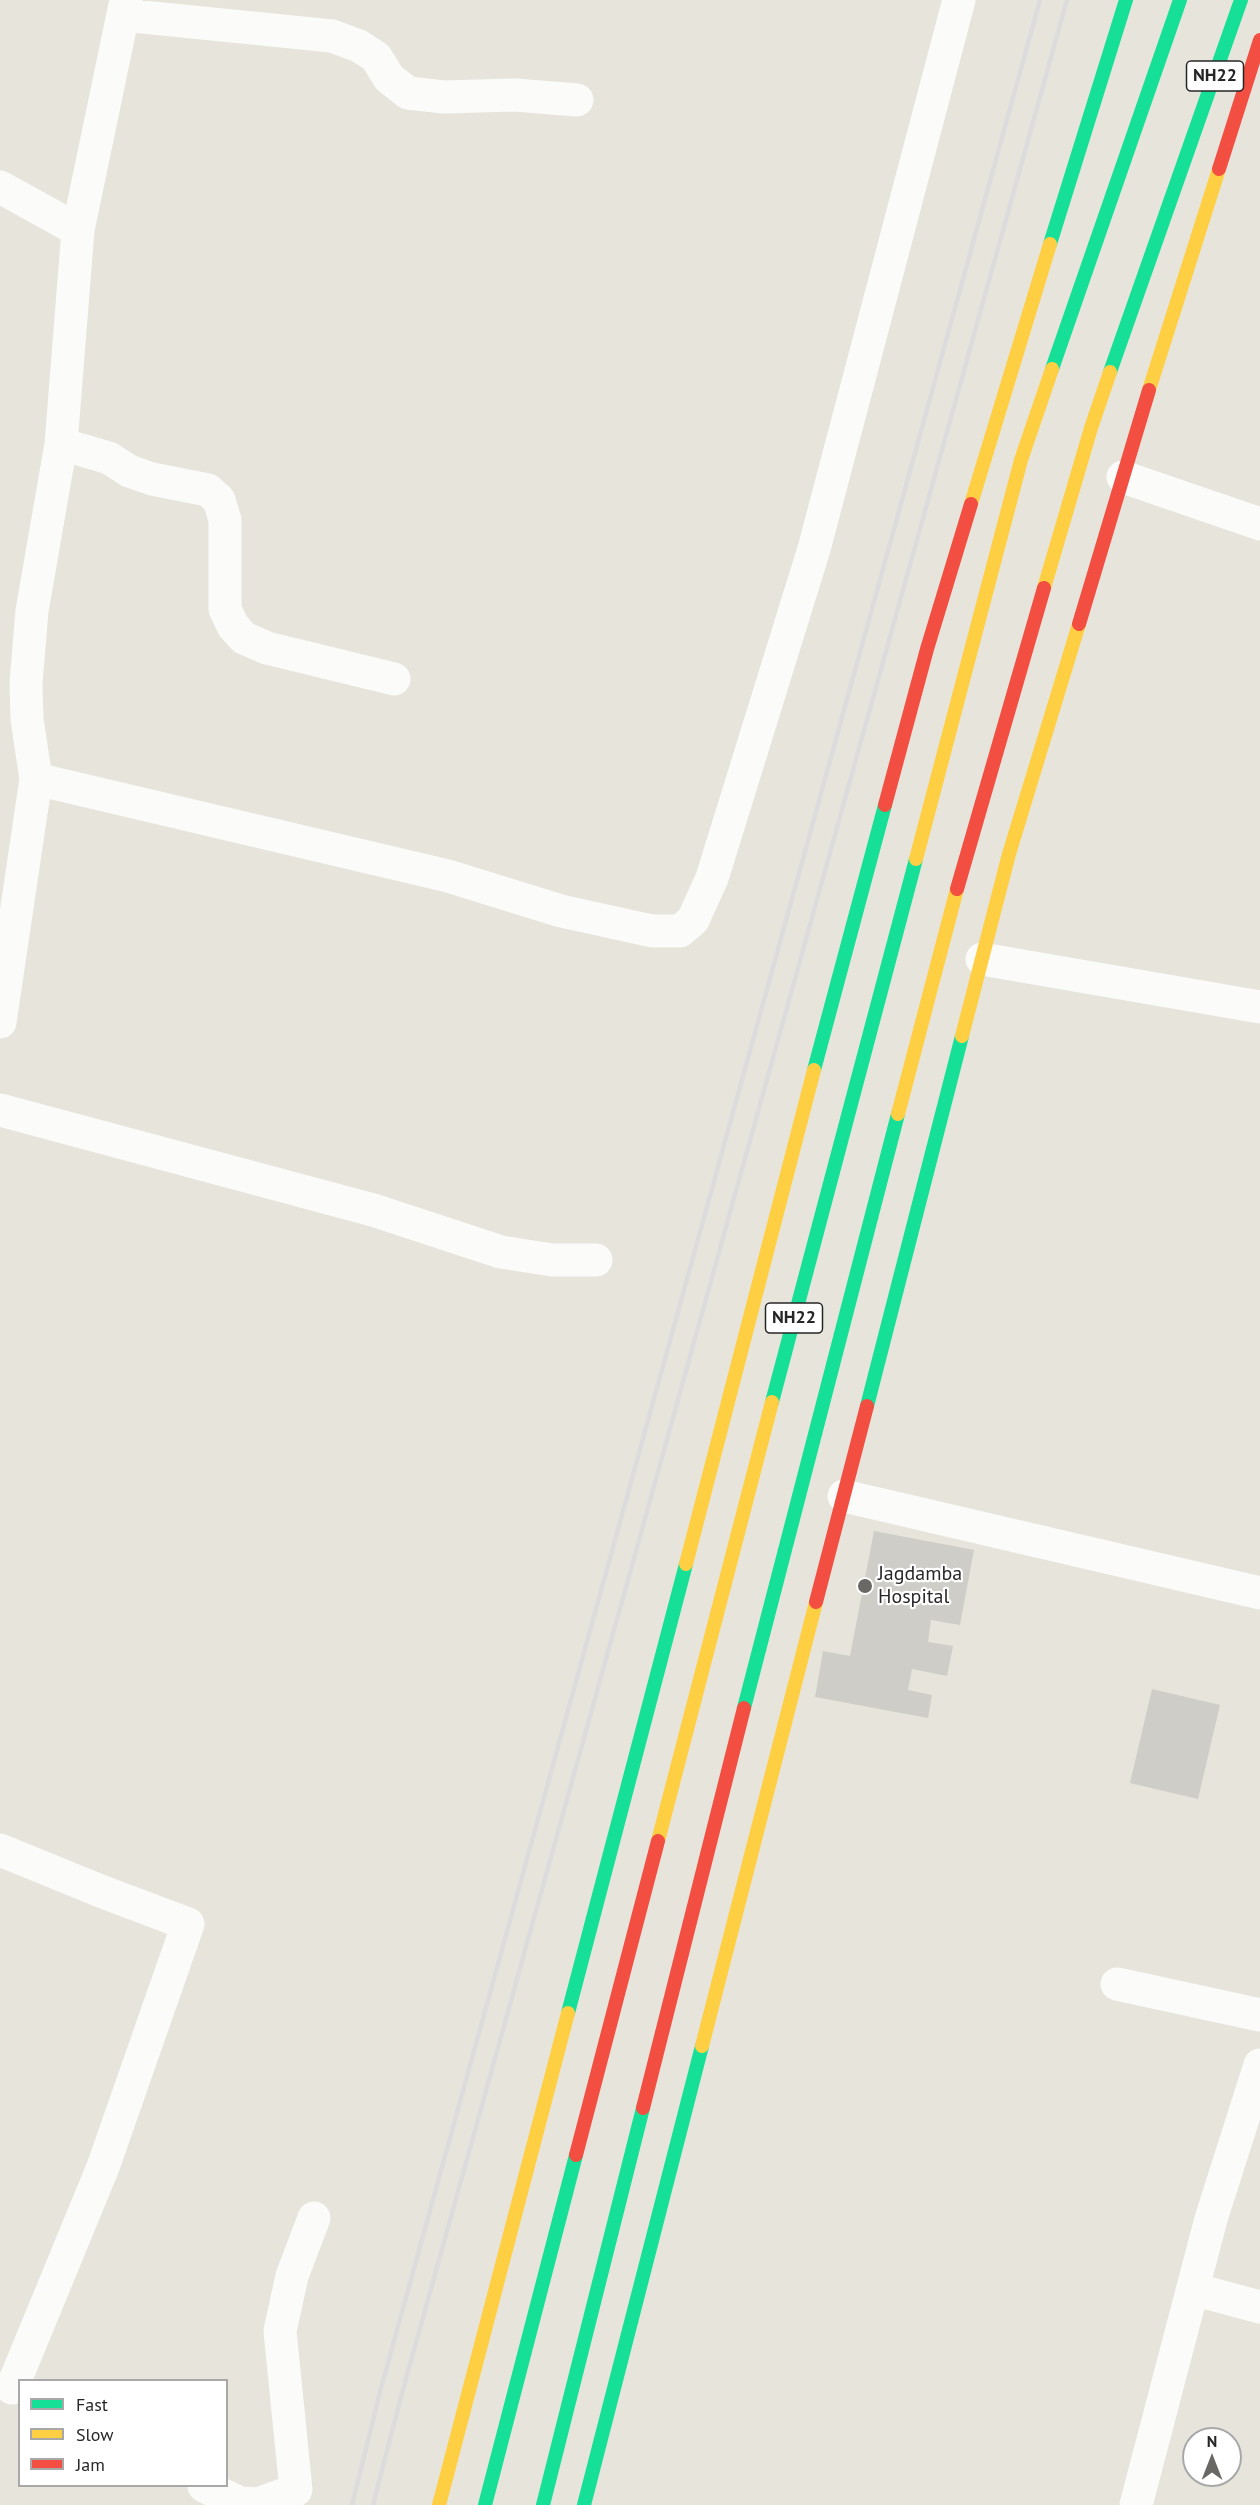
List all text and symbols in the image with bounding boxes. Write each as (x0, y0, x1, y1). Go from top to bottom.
road number: NH22 (1186, 61, 1244, 91)
road number: NH22 (766, 1303, 822, 1333)
place label: Jagdamba Hospital (878, 1562, 962, 1609)
marker: Jagdamba Hospital (856, 1577, 874, 1595)
legend (18, 2379, 228, 2487)
text: Fast (76, 2393, 108, 2416)
text: Slow (76, 2423, 114, 2446)
north arrow (1182, 2427, 1242, 2487)
text: N (1207, 2431, 1217, 2451)
text: Jam (76, 2453, 105, 2476)

